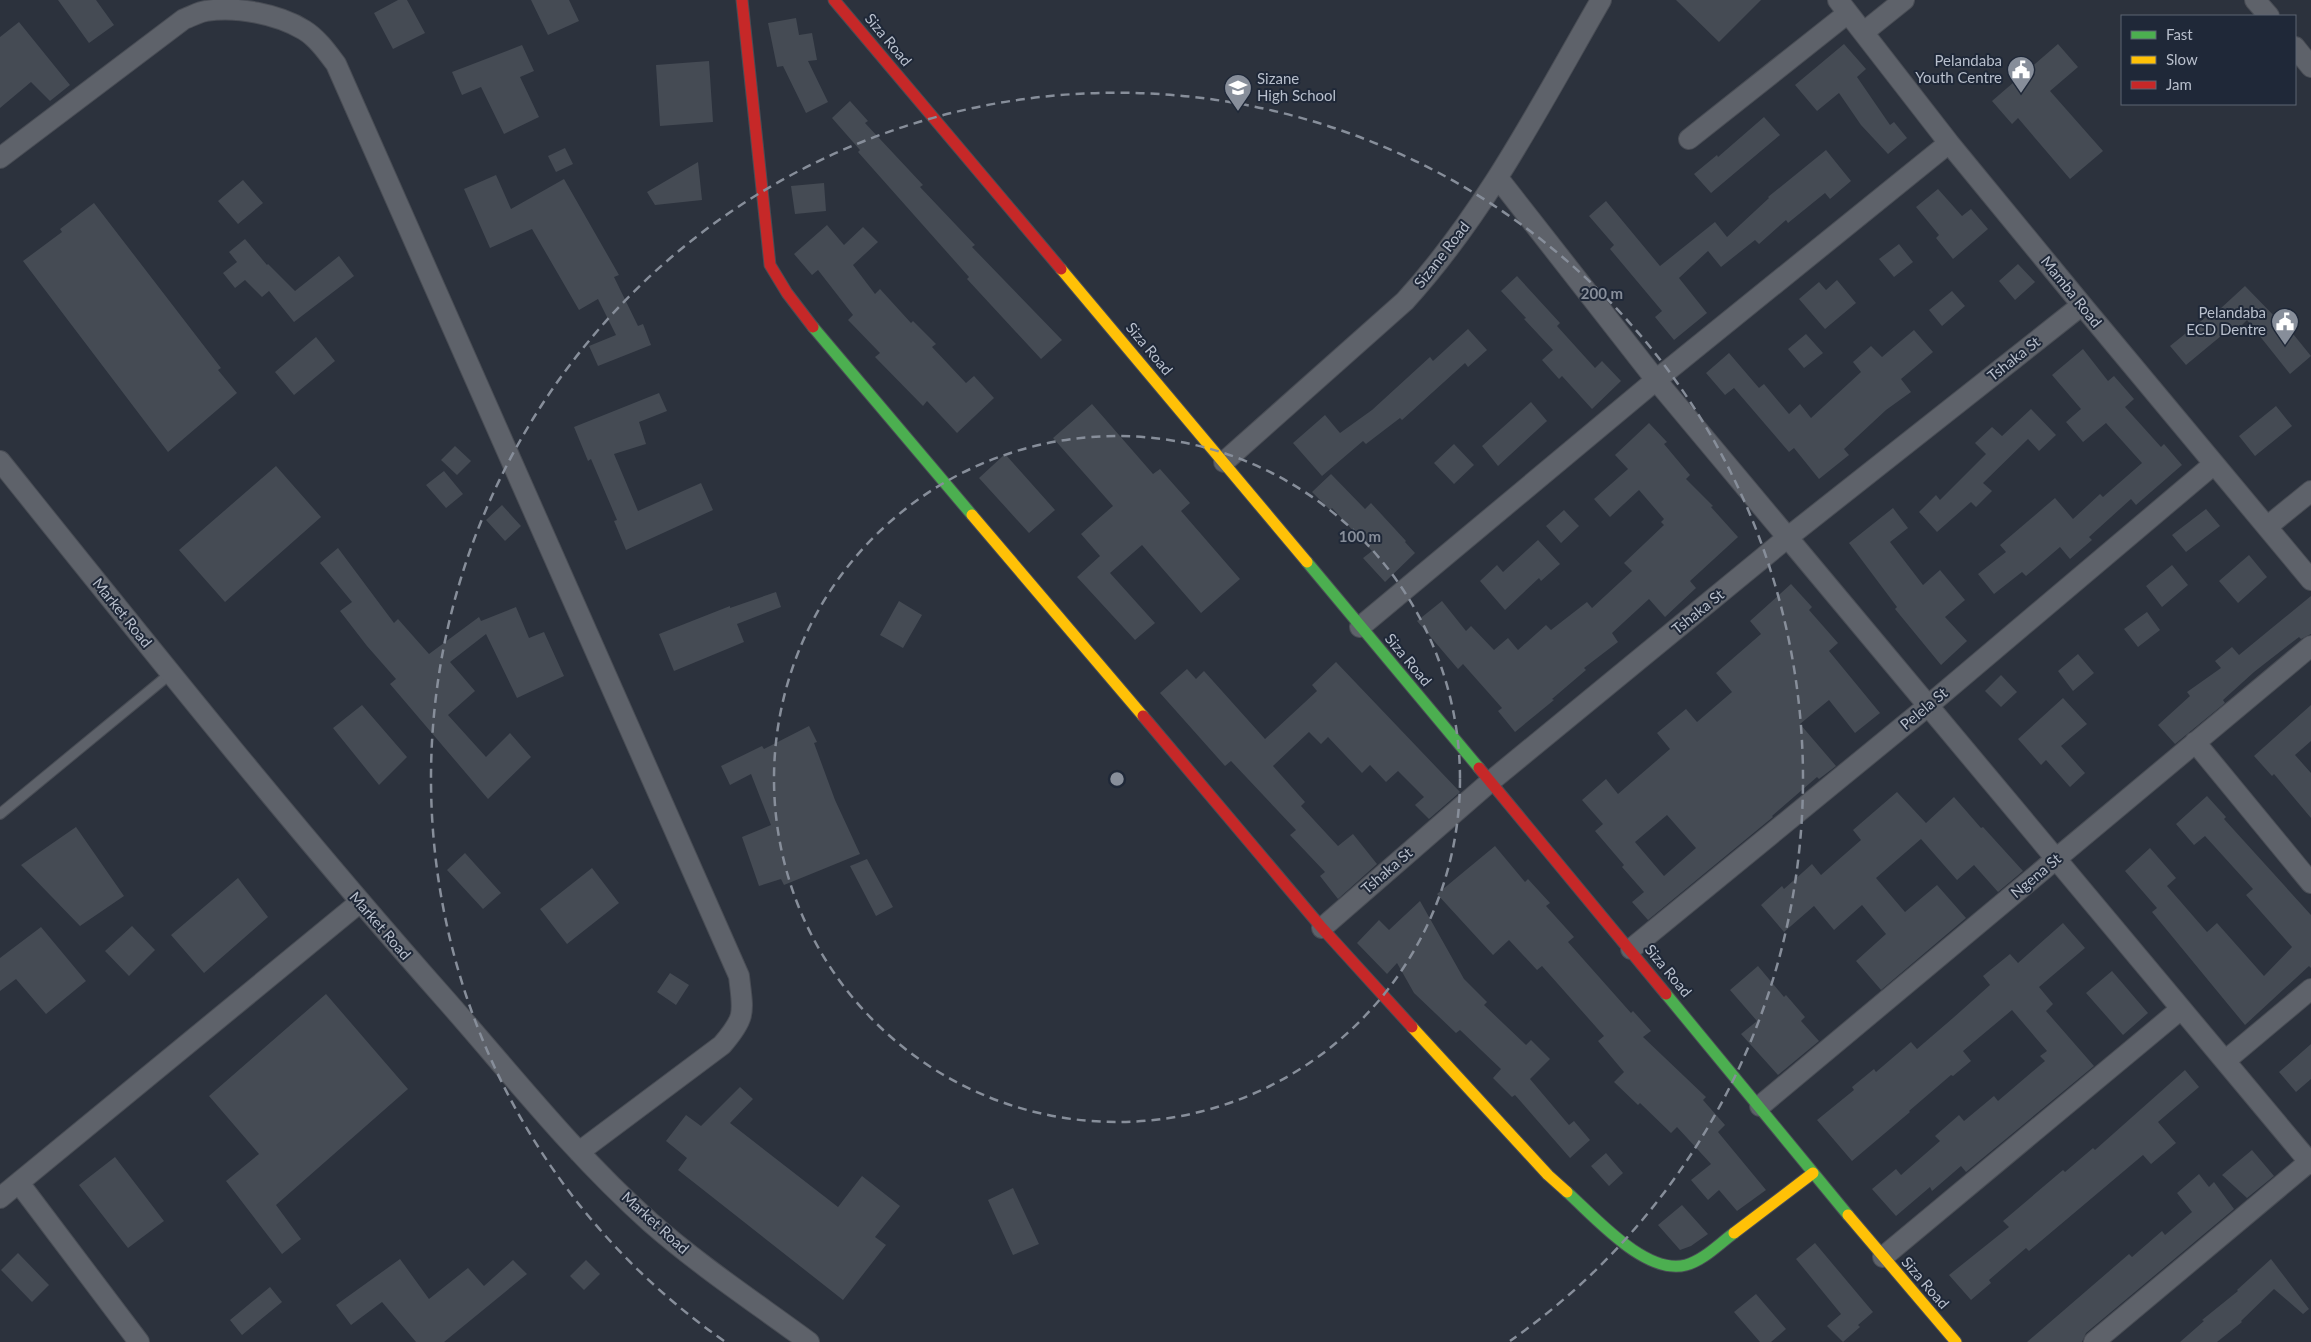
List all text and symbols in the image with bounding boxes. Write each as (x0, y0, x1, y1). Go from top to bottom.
street label: Siza Road (862, 9, 916, 69)
legend (2121, 15, 2296, 105)
text: Fast (2166, 25, 2193, 43)
text: Slow (2166, 50, 2198, 68)
place label: Pelandaba Youth Centre (1915, 51, 2002, 86)
public building icon: Pelandaba Youth Centre (2006, 55, 2036, 94)
place label: Sizane High School (1257, 69, 1336, 104)
school or university icon: Sizane High School (1223, 73, 1253, 112)
text: Jam (2166, 75, 2192, 93)
street label: Sizane Road (1410, 218, 1473, 291)
street label: Mamba Road (2038, 252, 2106, 331)
text: 200 m (1581, 284, 1623, 302)
place label: Pelandaba ECD Dentre (2186, 303, 2266, 338)
public building icon: Pelandaba ECD Dentre (2270, 307, 2300, 346)
street label: Siza Road (1123, 318, 1177, 378)
street label: Tshaka St (1984, 332, 2044, 384)
text: 100 m (1339, 527, 1381, 545)
street label: Market Road (89, 574, 156, 651)
street label: Tshaka St (1668, 584, 1727, 638)
street label: Siza Road (1382, 629, 1436, 689)
street label: Pelela St (1896, 683, 1951, 733)
centre of rings (1108, 770, 1126, 788)
street label: Tshaka St (1357, 843, 1416, 897)
street label: Ngena St (2007, 849, 2064, 901)
street label: Market Road (346, 888, 415, 963)
street label: Siza Road (1642, 940, 1696, 1000)
street label: Market Road (618, 1187, 693, 1257)
street label: Siza Road (1898, 1253, 1953, 1312)

